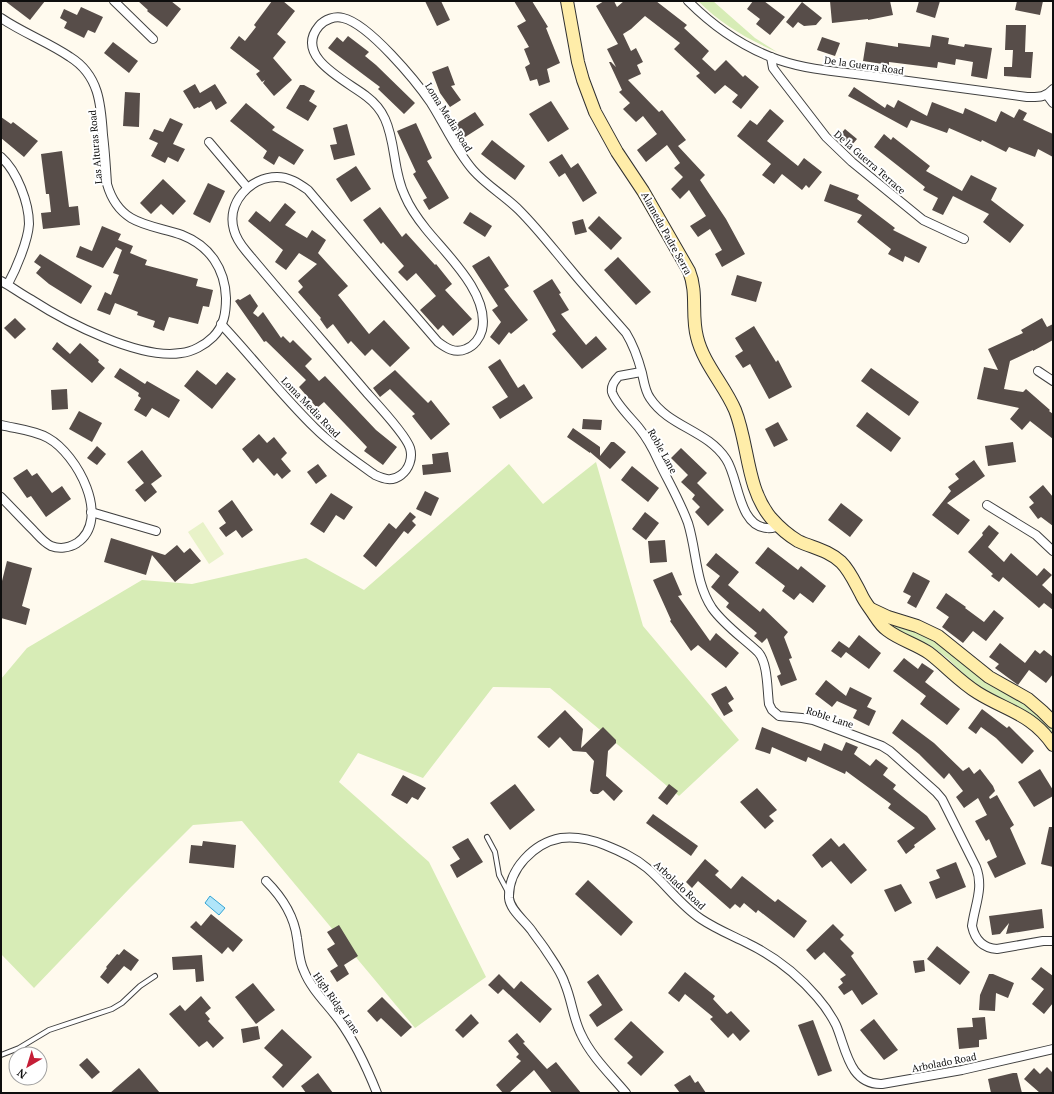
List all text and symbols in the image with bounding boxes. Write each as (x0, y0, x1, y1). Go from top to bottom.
street label: De la Guerra Road (823, 53, 905, 78)
street label: Loma Media Road (422, 80, 475, 155)
street label: Las Alturas Road (86, 109, 105, 185)
street label: De la Guerra Terrace (831, 128, 908, 197)
street label: Alameda Padre Serra (638, 190, 695, 277)
street label: Loma Media Road (278, 374, 343, 441)
street label: Roble Lane (645, 427, 680, 476)
street label: Roble Lane (804, 704, 855, 731)
street label: Arbolado Road (651, 858, 708, 913)
street label: High Ridge Lane (310, 970, 363, 1037)
north arrow (8, 1046, 48, 1086)
street label: Arbolado Road (911, 1050, 978, 1075)
text: N (14, 1065, 29, 1082)

